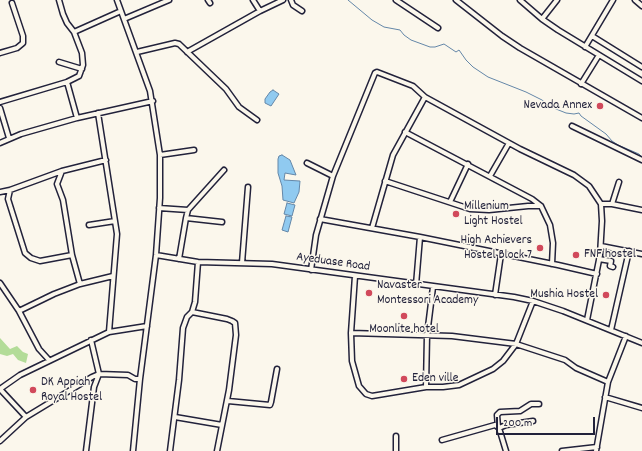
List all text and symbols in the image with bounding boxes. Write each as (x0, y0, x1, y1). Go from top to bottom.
place label: Nevada Annex (524, 98, 592, 114)
marker: Nevada Annex (595, 101, 605, 111)
place label: Millenium Light Hostel (464, 199, 523, 230)
marker: Millenium Light Hostel (451, 209, 461, 219)
place label: High Achievers Hostel Block 7 (461, 233, 532, 264)
marker: High Achievers Hostel Block 7 (535, 243, 545, 253)
place label: FNF hostel (584, 247, 636, 263)
street label: Ayeduase Road (295, 250, 371, 276)
marker: FNF hostel (571, 250, 581, 260)
place label: Navaster Montessori Academy (377, 278, 478, 309)
place label: Mushia Hostel (530, 287, 598, 303)
marker: Navaster Montessori Academy (364, 288, 374, 298)
marker: Mushia Hostel (601, 290, 611, 300)
marker: Moonlite hotel (399, 311, 409, 321)
place label: Moonlite hotel (369, 322, 439, 338)
place label: Eden ville (412, 371, 458, 387)
marker: Eden ville (399, 374, 409, 384)
place label: DK Appiah Royal Hostel (41, 375, 102, 406)
marker: DK Appiah Royal Hostel (28, 385, 38, 395)
scale bar (498, 409, 597, 435)
text: 200 m (503, 415, 532, 432)

